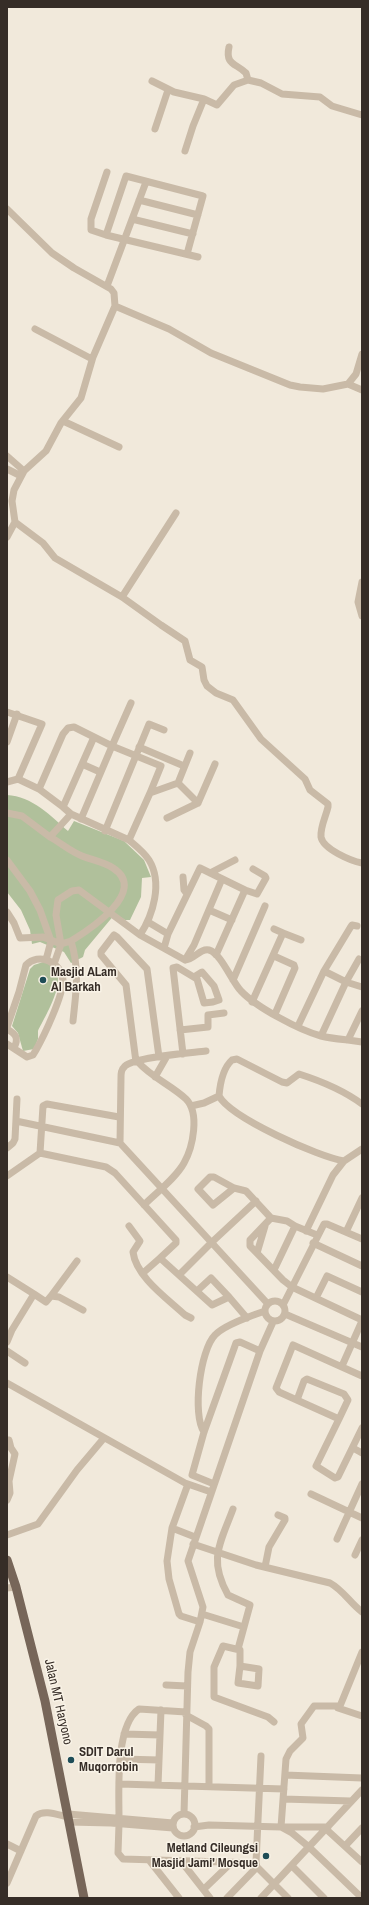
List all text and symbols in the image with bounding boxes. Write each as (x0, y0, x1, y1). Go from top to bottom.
place label: Masjid ALam Al Barkah (51, 965, 117, 996)
marker: Masjid ALam Al Barkah (38, 975, 48, 985)
street label: Jalan MT Haryono (41, 1658, 75, 1746)
place label: SDIT Darul Muqorrobin (79, 1745, 138, 1776)
marker: SDIT Darul Muqorrobin (66, 1755, 76, 1765)
place label: Metland Cileungsi Masjid Jami' Mosque (152, 1841, 258, 1872)
marker: Metland Cileungsi Masjid Jami' Mosque (261, 1851, 271, 1861)

